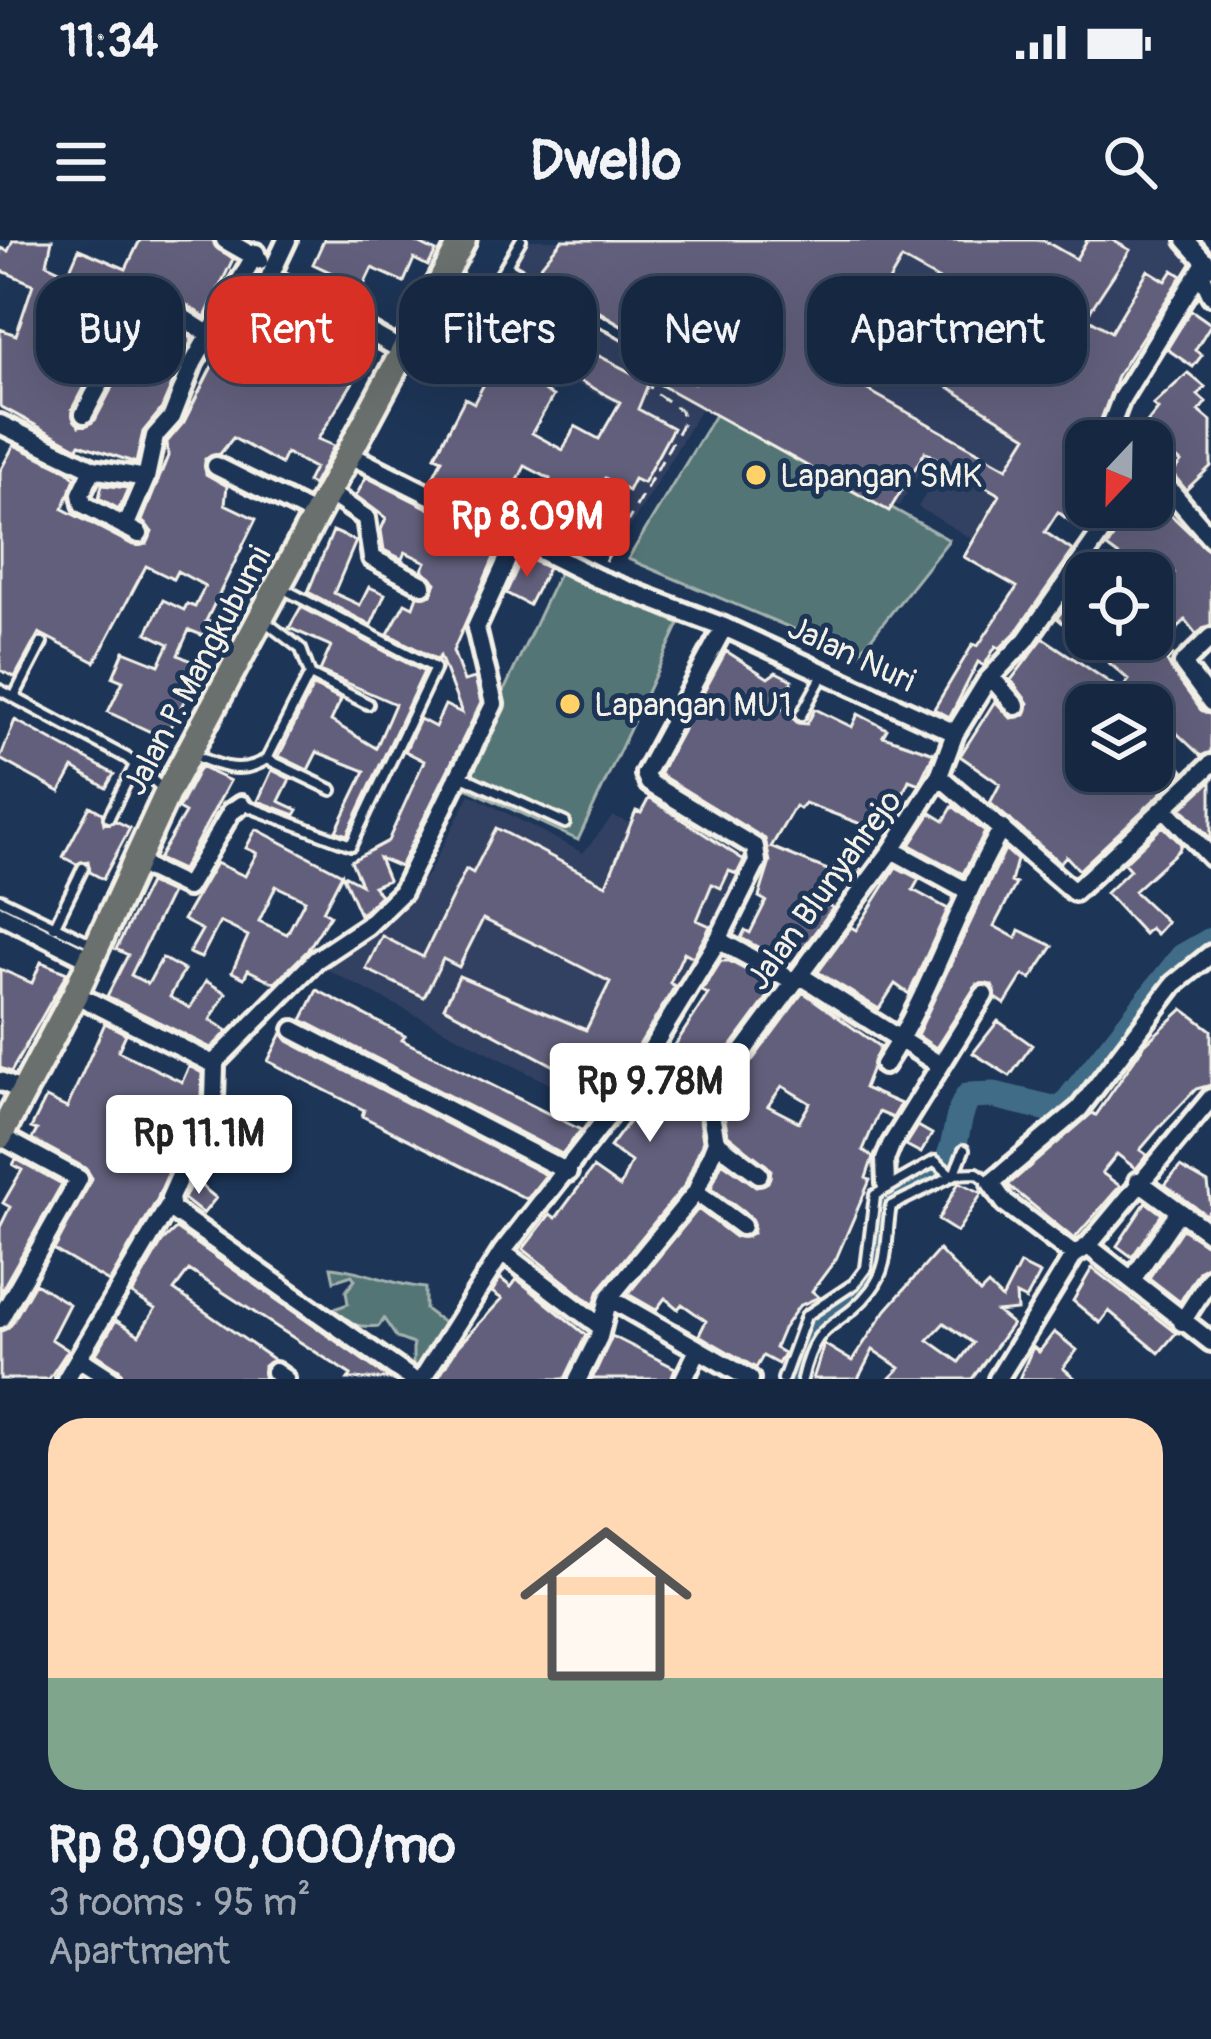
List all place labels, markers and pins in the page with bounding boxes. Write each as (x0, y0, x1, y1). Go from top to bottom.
place label: Lapangan SMK (780, 456, 982, 497)
marker: Lapangan SMK (743, 462, 769, 488)
pin: Rp 8.09M (403, 478, 651, 580)
place label: Lapangan MU1 (594, 685, 792, 726)
marker: Lapangan MU1 (557, 691, 583, 717)
pin: Rp 9.78M (526, 1043, 774, 1145)
pin: Rp 11.1M (75, 1095, 323, 1197)

